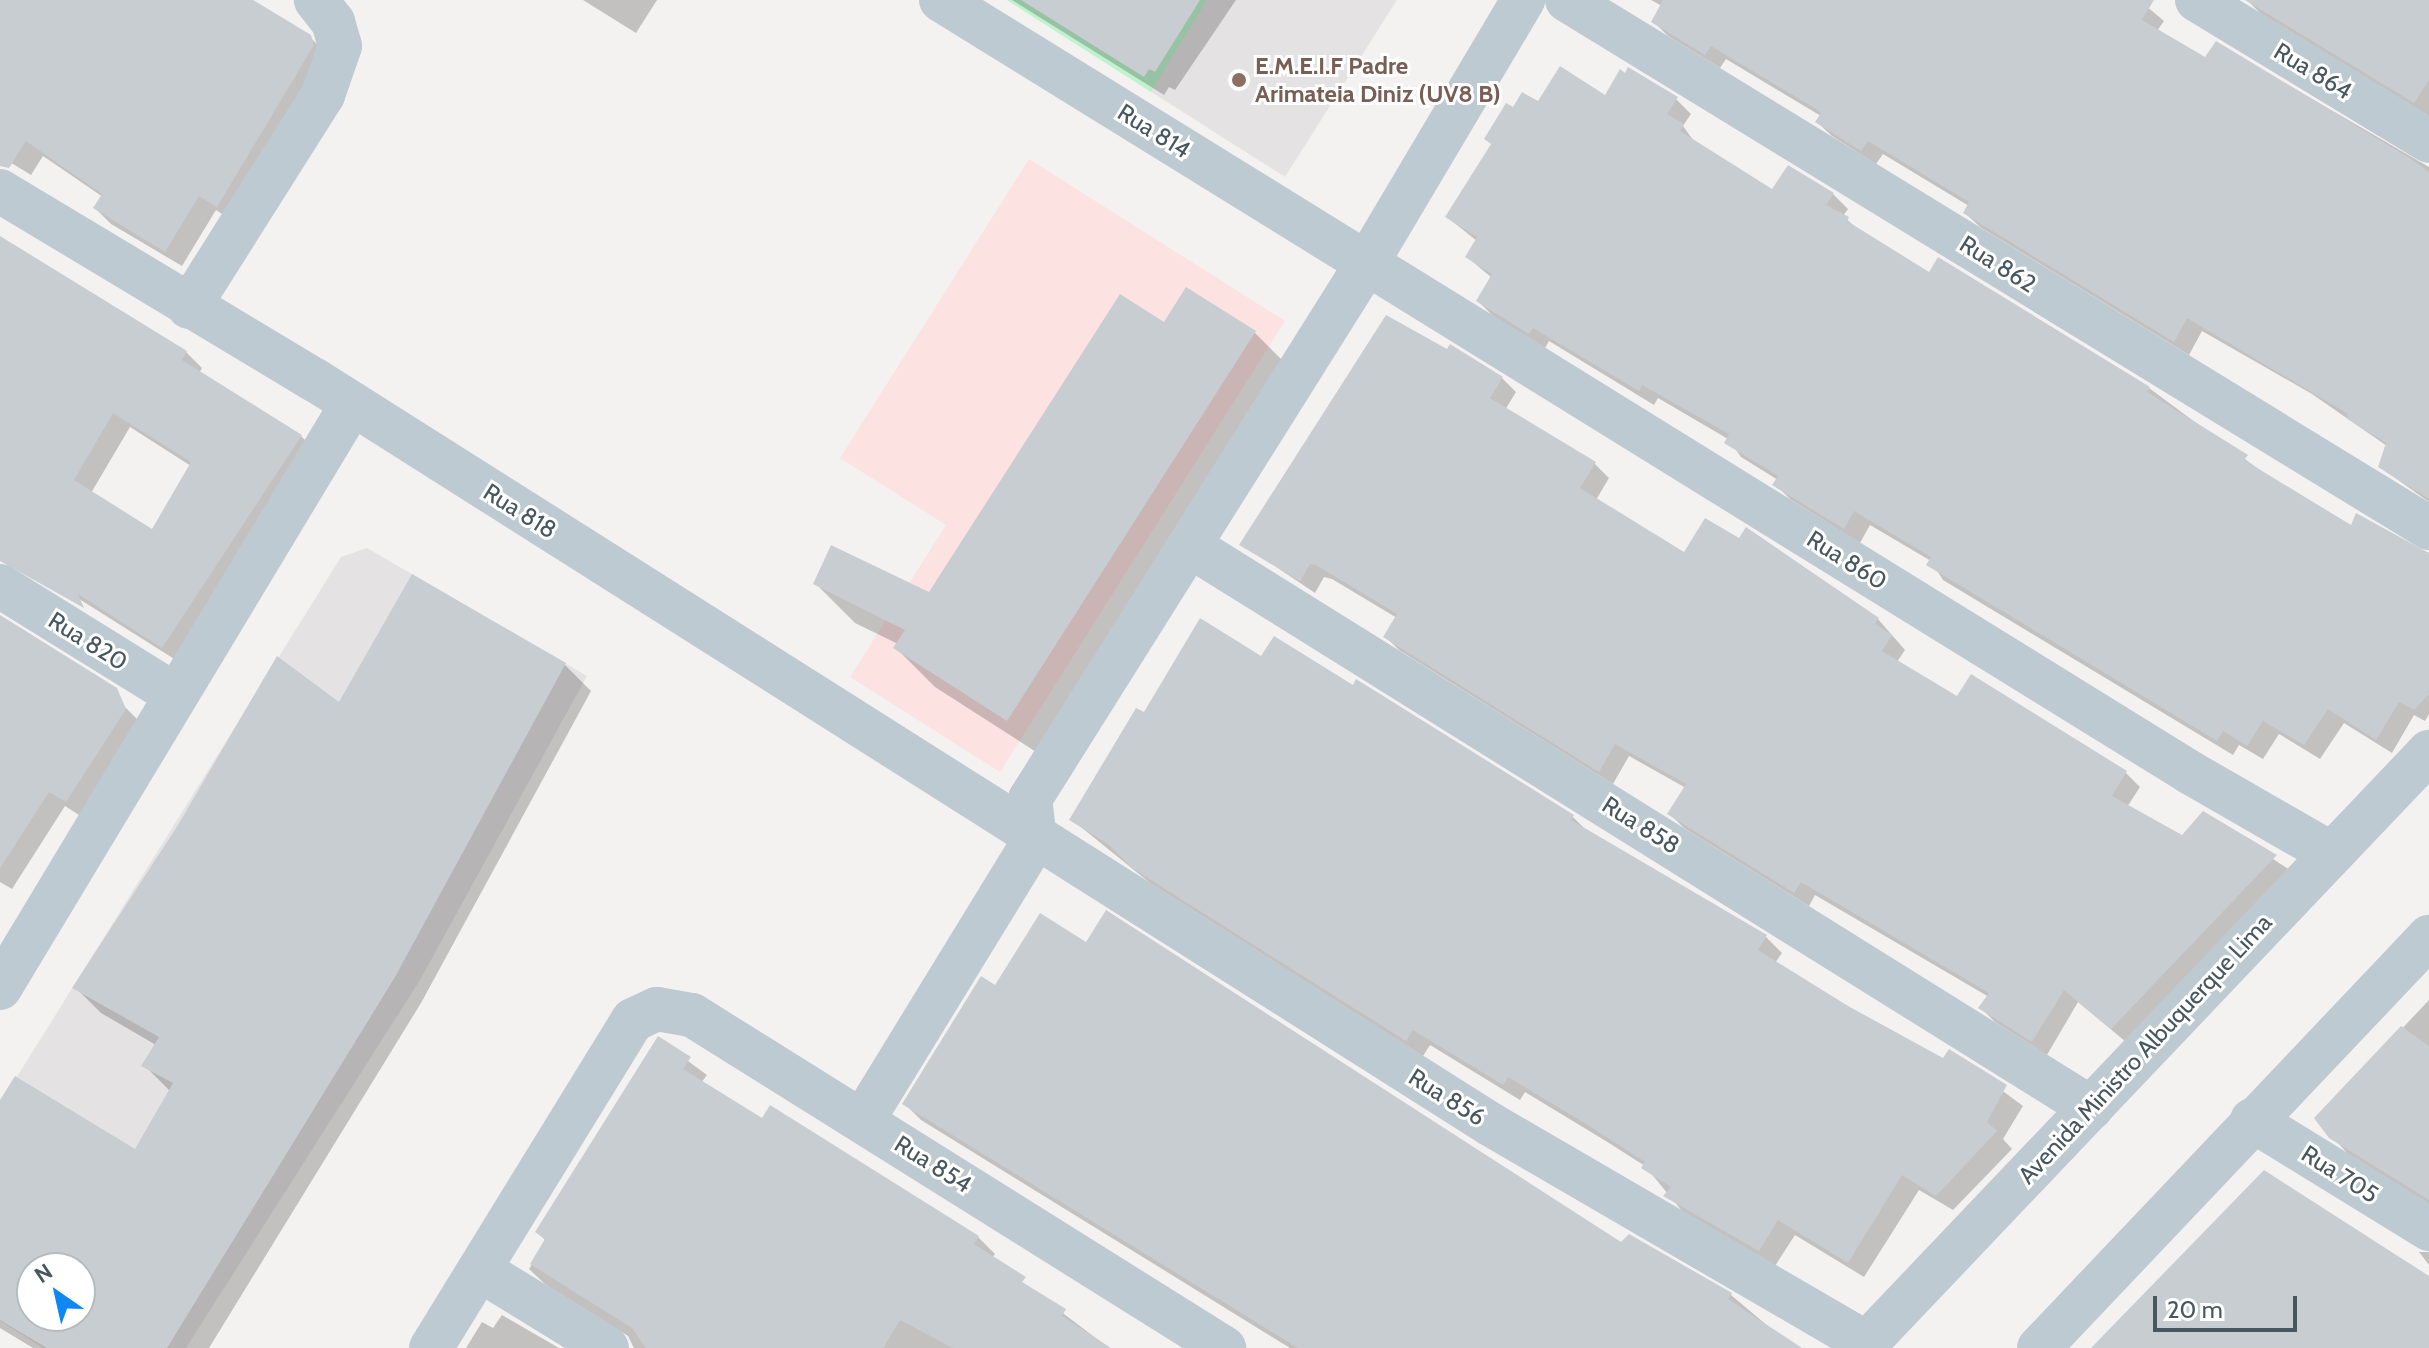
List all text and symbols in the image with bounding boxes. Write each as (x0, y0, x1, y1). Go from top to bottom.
street label: Rua 864 (2269, 37, 2357, 105)
place label: E.M.E.I.F Padre Arimateia Diniz (UV8 B) (1255, 52, 1501, 108)
marker: E.M.E.I.F Padre Arimateia Diniz (UV8 B) (1230, 71, 1248, 89)
street label: Rua 814 (1112, 98, 1196, 164)
street label: Rua 862 (1955, 229, 2041, 299)
street label: Rua 818 (478, 477, 562, 545)
street label: Rua 860 (1802, 524, 1892, 596)
street label: Rua 820 (43, 606, 133, 676)
street label: Rua 858 (1597, 790, 1685, 860)
street label: Avenida Ministro Albuquerque Lima (2012, 908, 2278, 1190)
street label: Rua 856 (1403, 1062, 1491, 1132)
street label: Rua 854 (889, 1129, 977, 1199)
street label: Rua 705 (2296, 1139, 2384, 1209)
north arrow (16, 1252, 96, 1332)
text: N (29, 1258, 57, 1289)
scale bar (2157, 1280, 2301, 1330)
text: 20 m (2167, 1295, 2223, 1324)

